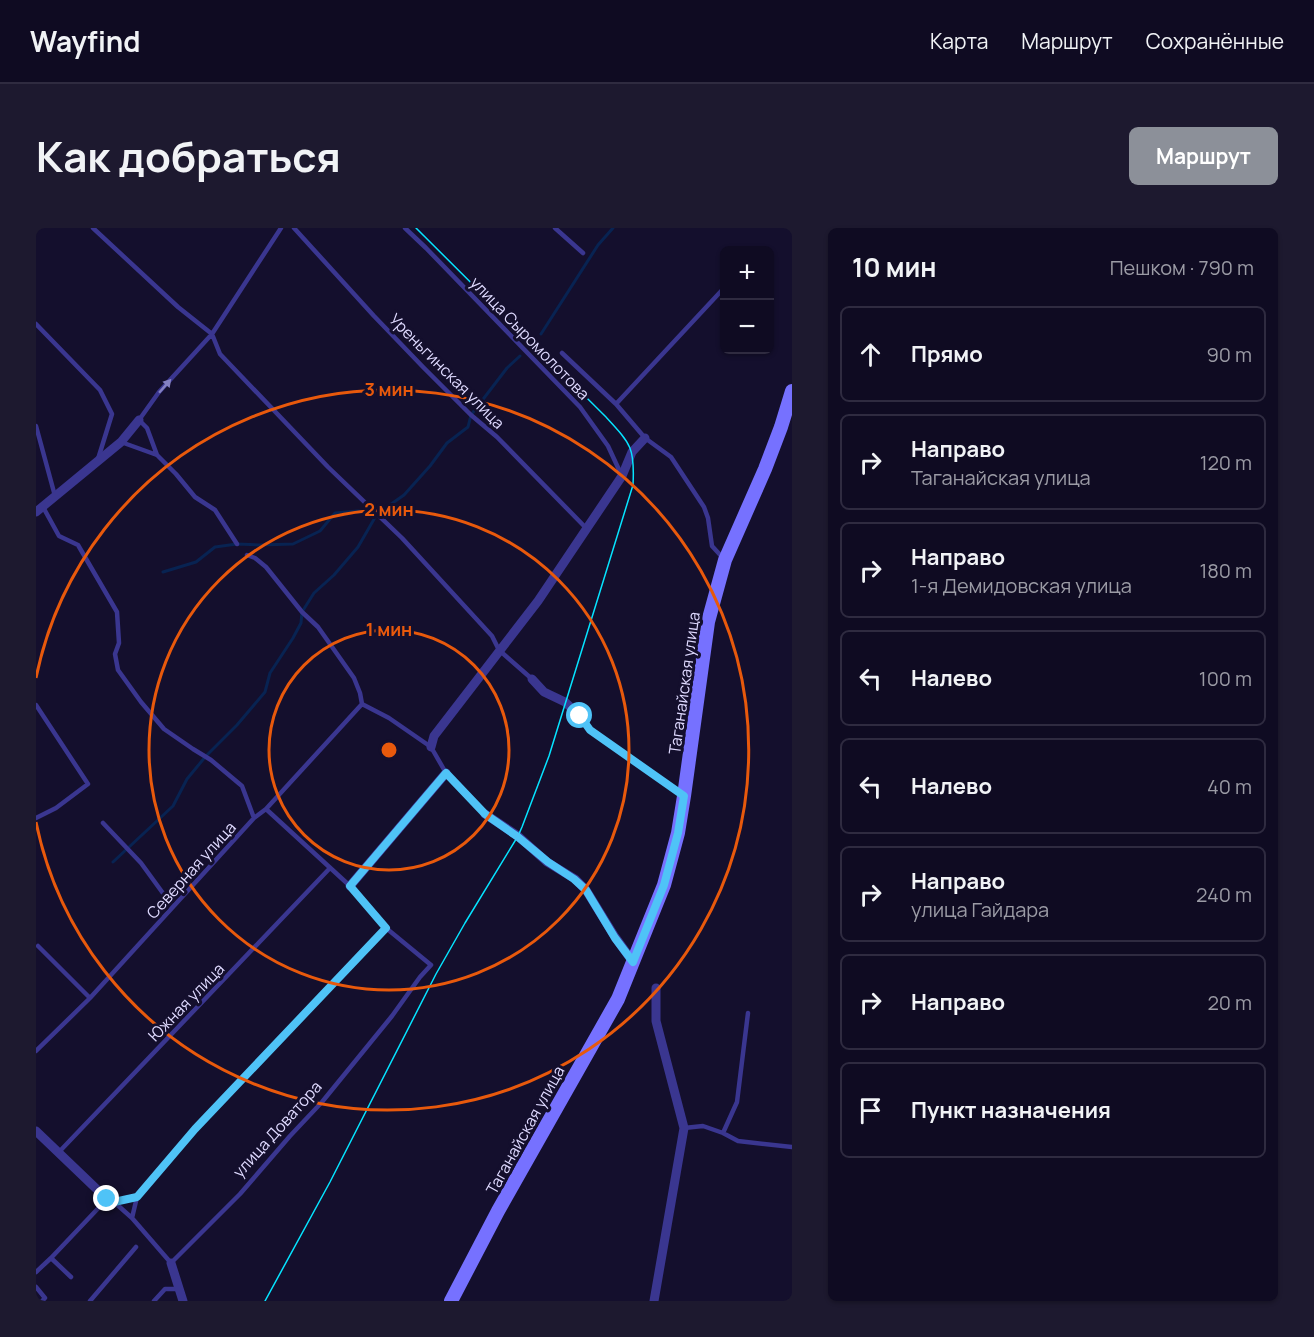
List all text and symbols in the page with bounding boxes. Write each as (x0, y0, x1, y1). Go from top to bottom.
text: Wayfind (30, 22, 140, 60)
text: Карта (930, 27, 988, 55)
text: Маршрут (1021, 27, 1113, 55)
text: Сохранённые (1146, 27, 1284, 55)
text: Как добраться (36, 127, 341, 185)
button: Маршрут (1129, 127, 1278, 185)
map controls (720, 246, 774, 354)
button: + (720, 246, 774, 300)
text: 10 мин (852, 249, 937, 285)
text: Пешком · 790 m (1110, 254, 1254, 281)
street label: улица Сыромолотова (465, 272, 595, 404)
button: − (720, 300, 774, 354)
street label: Уреньгинская улица (384, 308, 510, 434)
icon: ahead (854, 338, 887, 371)
text: Прямо (911, 339, 983, 369)
text: 90 m (1206, 341, 1252, 368)
text: 3 мин (364, 377, 414, 401)
one-way arrow (158, 379, 171, 394)
text: Направо (911, 434, 1005, 464)
icon: right (854, 446, 887, 479)
text: 120 m (1200, 449, 1252, 476)
text: Таганайская улица (911, 464, 1091, 491)
text: 2 мин (364, 497, 414, 521)
text: Направо (911, 542, 1005, 572)
icon: right (854, 554, 887, 587)
text: 180 m (1199, 557, 1252, 584)
text: 1-я Демидовская улица (911, 572, 1132, 599)
street label: Таганайская улица (663, 610, 705, 756)
text: 1 мин (366, 617, 412, 641)
icon: left (854, 662, 887, 695)
text: Налево (911, 663, 992, 693)
text: 100 m (1199, 665, 1252, 692)
route start (566, 702, 592, 728)
centre of rings (379, 740, 399, 760)
icon: left (854, 770, 887, 803)
text: Налево (911, 771, 992, 801)
text: 40 m (1207, 773, 1252, 800)
street label: Северная улица (141, 817, 241, 923)
text: Направо (911, 866, 1005, 896)
icon: right (854, 878, 887, 911)
text: 240 m (1196, 881, 1252, 908)
text: улица Гайдара (911, 896, 1049, 923)
street label: Южная улица (143, 958, 229, 1046)
icon: right (854, 986, 887, 1019)
text: Направо (911, 987, 1005, 1017)
text: 20 m (1207, 989, 1252, 1016)
street label: Таганайская улица (481, 1062, 569, 1198)
street label: улица Доватора (228, 1076, 326, 1182)
icon: arrive (854, 1094, 887, 1127)
text: Пункт назначения (911, 1095, 1111, 1125)
route end (93, 1185, 119, 1211)

